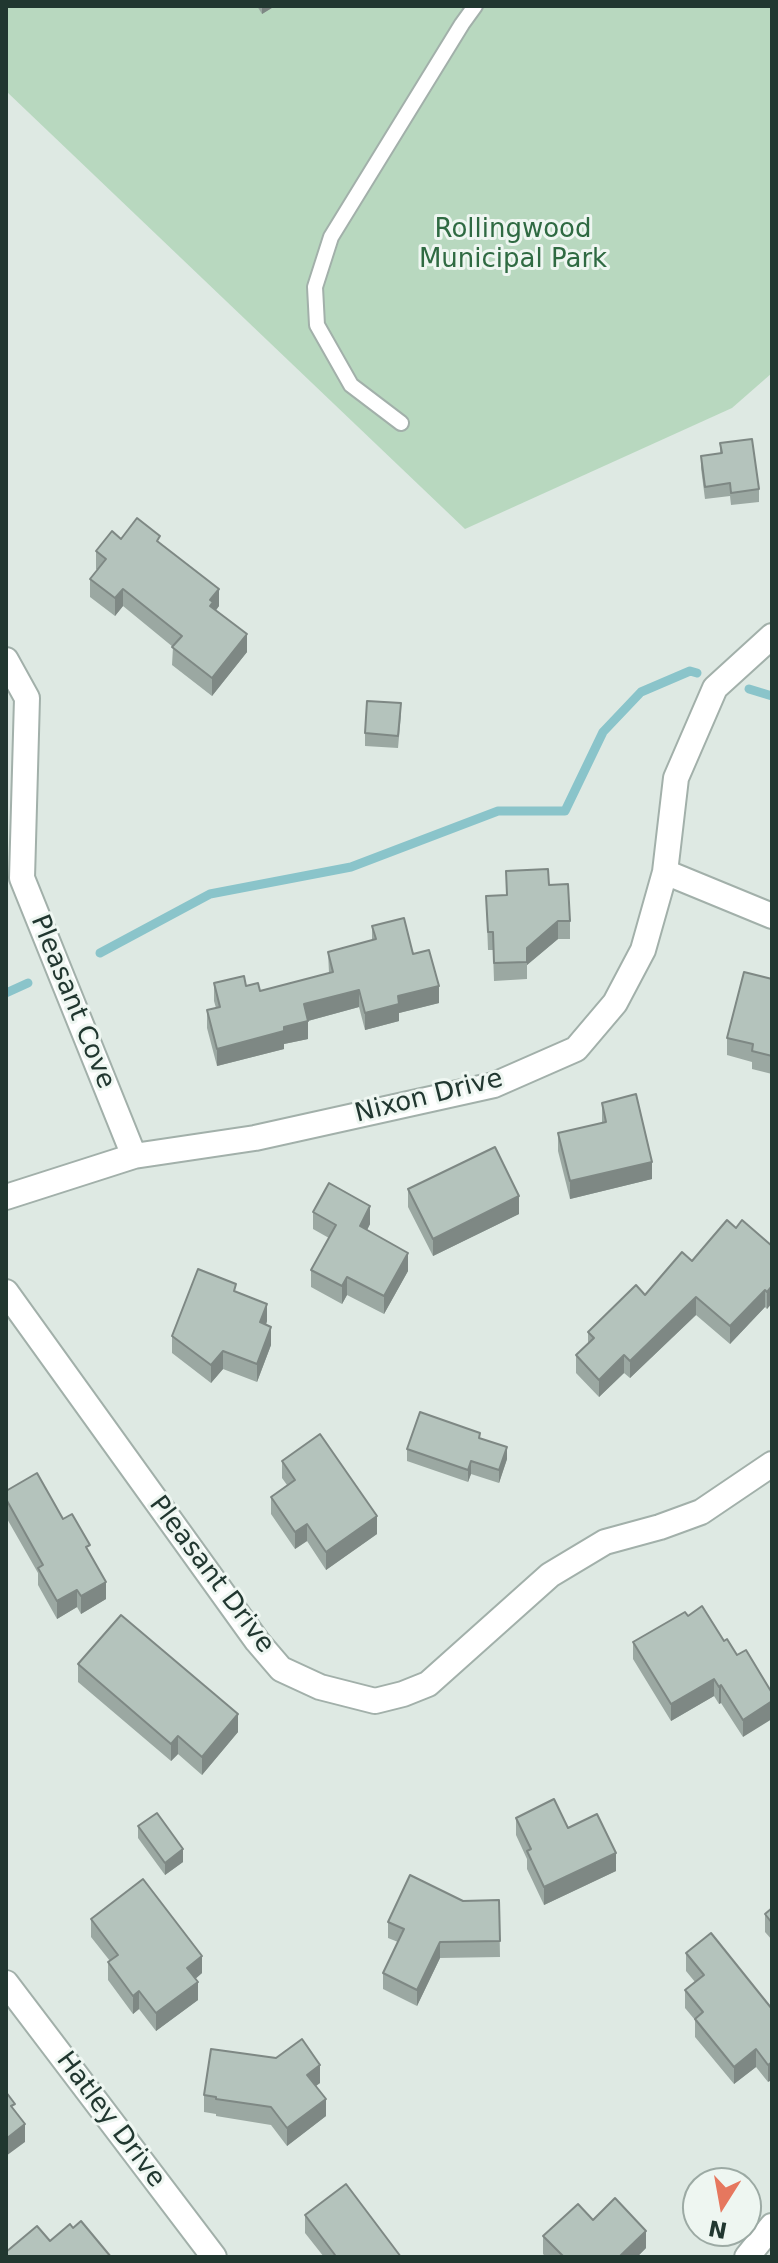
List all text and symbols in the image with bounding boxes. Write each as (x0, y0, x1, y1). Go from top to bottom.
park label: Rollingwood Municipal Park (419, 214, 607, 276)
street label: Pleasant Cove (23, 911, 121, 1093)
street label: Nixon Drive (352, 1064, 506, 1130)
street label: Pleasant Drive (142, 1490, 280, 1660)
street label: Hatley Drive (49, 2046, 171, 2194)
north arrow (682, 2167, 762, 2247)
text: N (706, 2215, 729, 2243)

